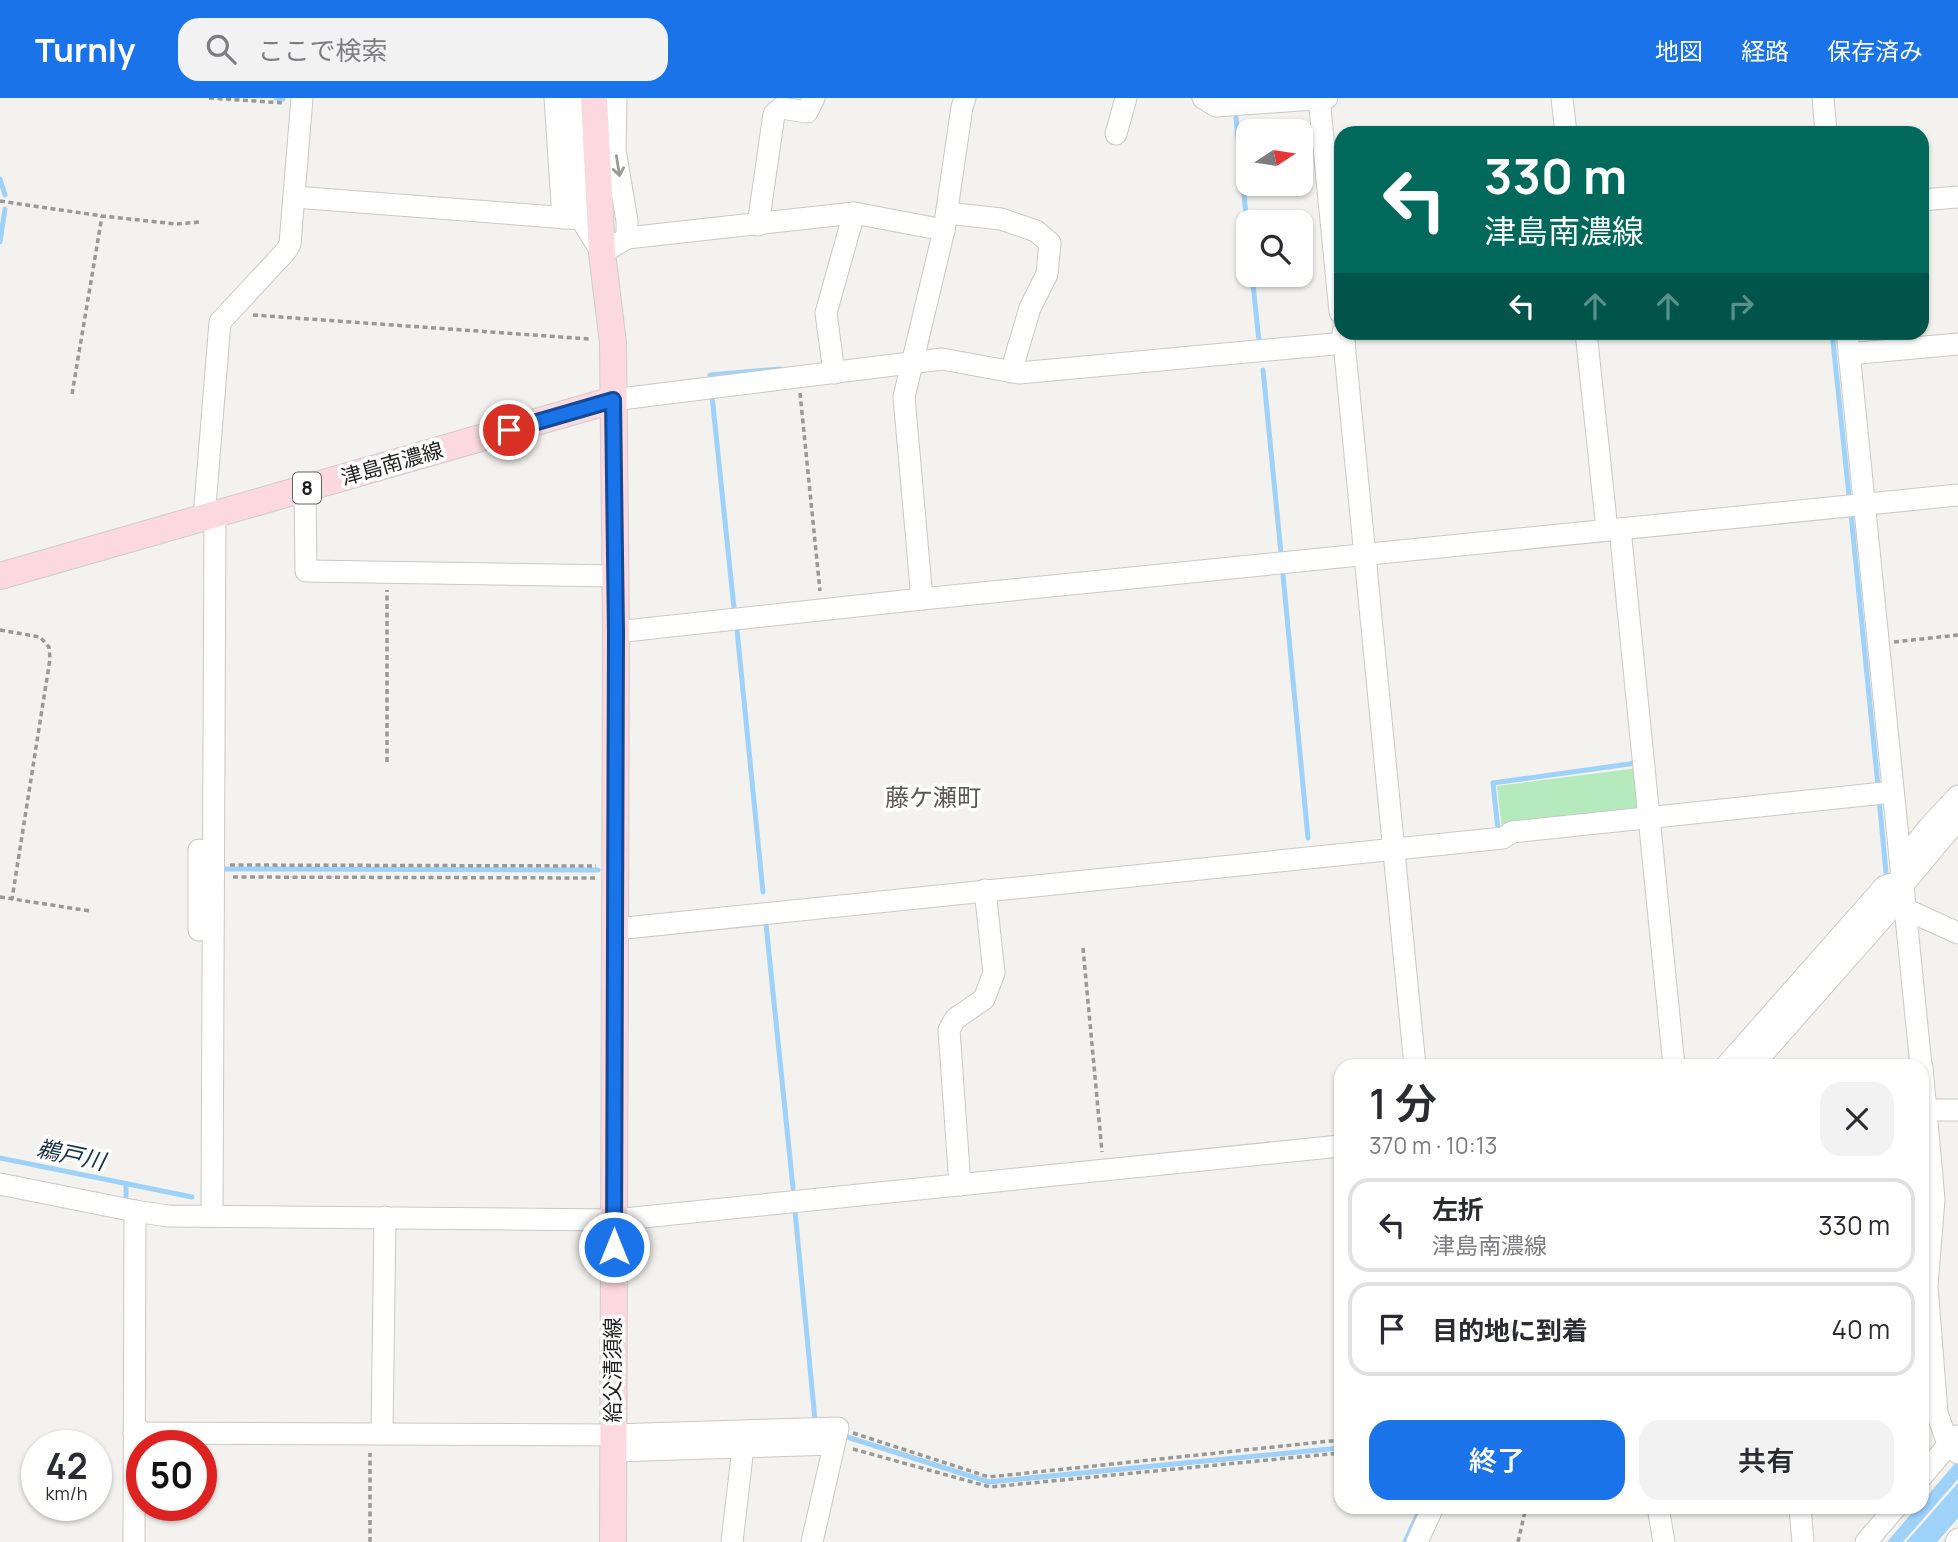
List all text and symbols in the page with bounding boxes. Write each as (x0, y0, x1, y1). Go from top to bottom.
search box (178, 18, 668, 81)
text: Turnly (35, 27, 136, 72)
icon: search (202, 30, 240, 68)
text: ここで検索 (258, 32, 388, 68)
text: 地図 (1655, 34, 1703, 67)
text: 経路 (1741, 34, 1789, 67)
text: 保存済み (1827, 34, 1923, 67)
north arrow (1236, 119, 1312, 196)
map controls (1236, 119, 1313, 287)
text: 330 m (1484, 142, 1627, 209)
one-way arrow (612, 154, 625, 177)
icon: left (1369, 154, 1460, 245)
text: 津島南濃線 (1484, 209, 1644, 253)
button: search (1236, 210, 1313, 287)
icon: left (1503, 287, 1541, 325)
icon: ahead (1576, 287, 1614, 325)
icon: ahead (1649, 287, 1687, 325)
icon: right (1722, 287, 1760, 325)
pin (479, 400, 539, 460)
icon: arrive (490, 411, 528, 449)
street label: 津島南濃線 (337, 435, 446, 491)
road number: 8 (293, 472, 321, 504)
district label: 藤ケ瀬町 (885, 780, 981, 813)
text: 1 分 (1369, 1074, 1437, 1132)
button: close (1820, 1082, 1894, 1156)
text: 370 m · 10:13 (1369, 1129, 1497, 1161)
water label: 鵜戸川 (34, 1131, 111, 1177)
text: 左折 (1432, 1191, 1484, 1227)
icon: left (1373, 1206, 1411, 1244)
text: 330 m (1818, 1207, 1890, 1243)
position arrow (577, 1210, 651, 1284)
text: 津島南濃線 (1432, 1229, 1547, 1261)
icon: arrive (1373, 1310, 1411, 1348)
text: 40 m (1832, 1311, 1890, 1347)
text: 目的地に到着 (1432, 1312, 1588, 1348)
street label: 給父清須線 (598, 1318, 626, 1423)
button: 終了 (1369, 1420, 1625, 1500)
button: 共有 (1639, 1420, 1894, 1500)
speed limit sign: 50 (126, 1430, 217, 1521)
text: 42 (45, 1442, 88, 1490)
text: km/h (46, 1481, 87, 1505)

